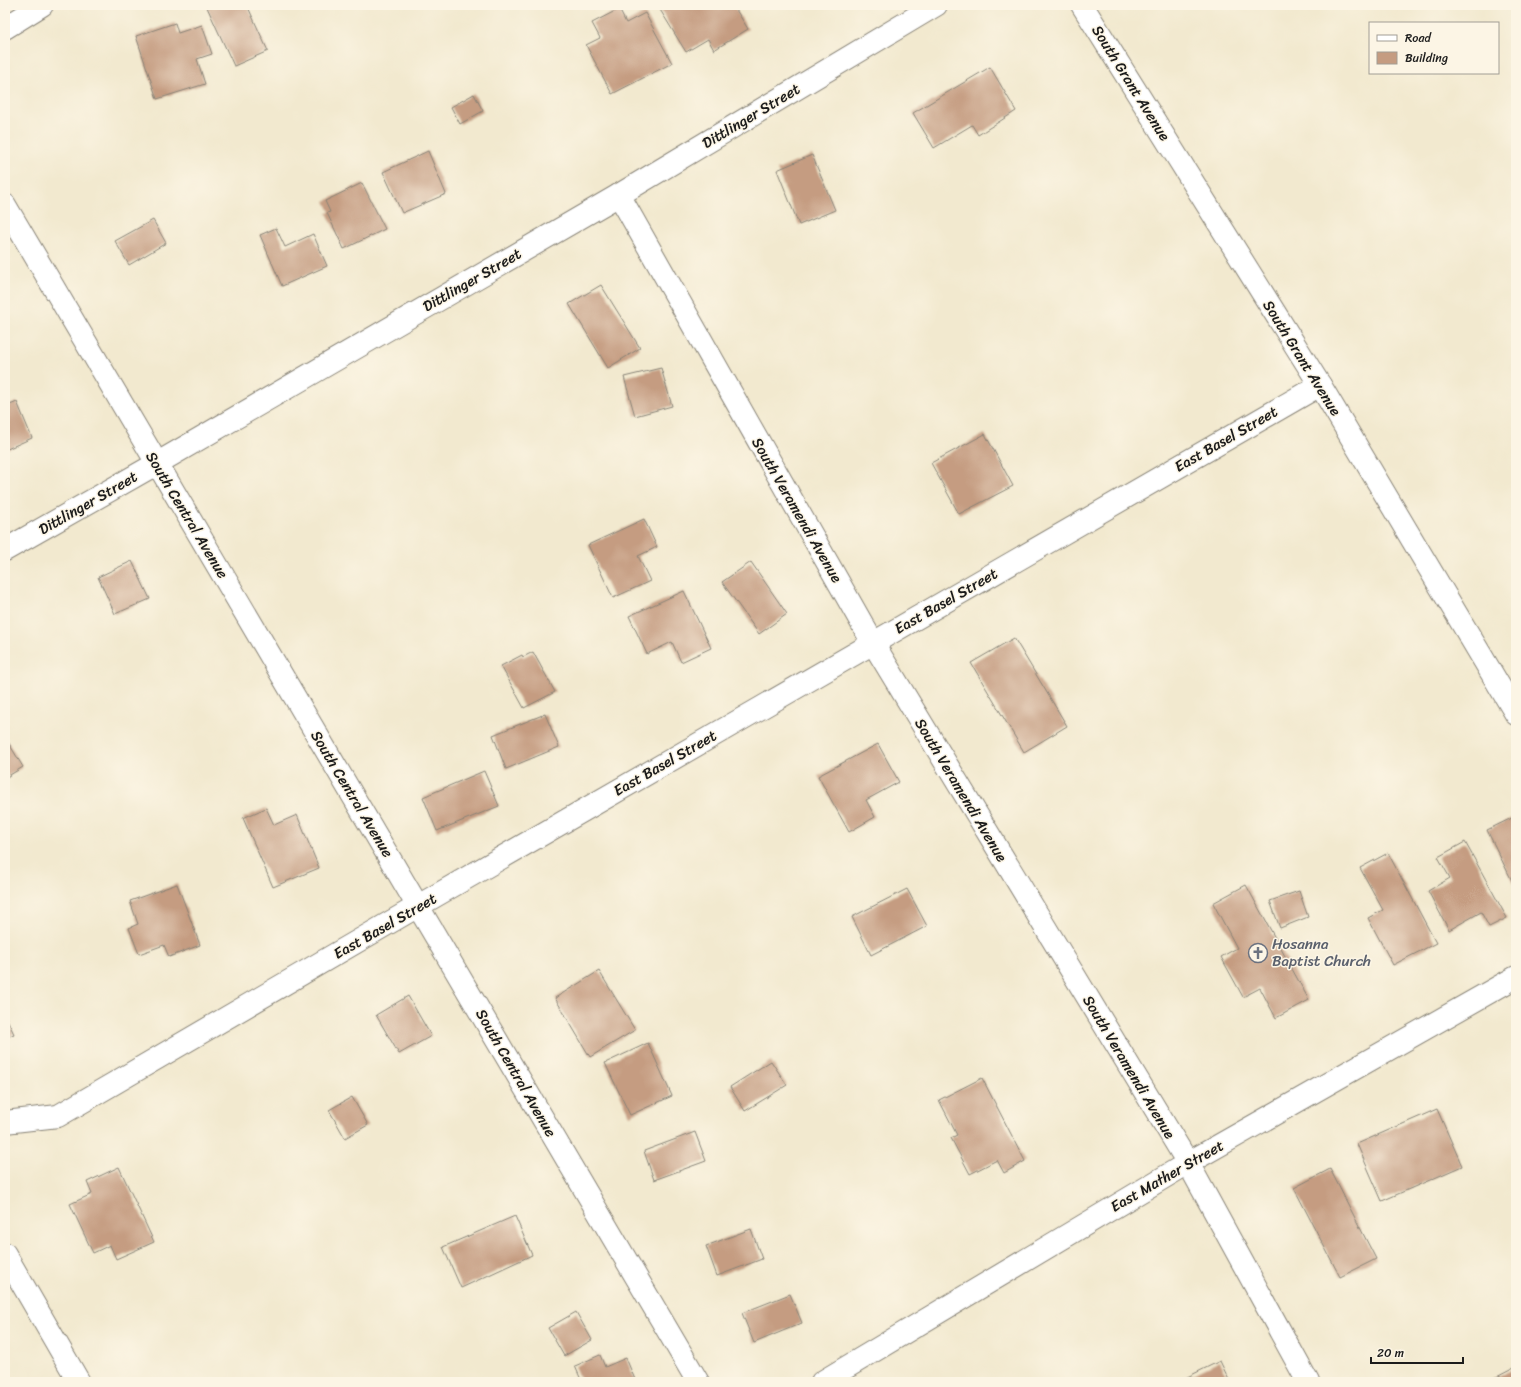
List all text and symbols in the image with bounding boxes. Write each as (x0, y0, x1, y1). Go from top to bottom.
street label: South Grant Avenue (1085, 20, 1177, 146)
legend (1369, 22, 1499, 74)
text: Road (1405, 27, 1432, 49)
text: Building (1405, 47, 1448, 69)
street label: Dittlinger Street (697, 76, 806, 156)
street label: Dittlinger Street (417, 241, 527, 319)
street label: South Grant Avenue (1256, 295, 1348, 421)
street label: East Basel Street (1169, 399, 1283, 479)
street label: South Veramendi Avenue (745, 432, 849, 588)
street label: South Central Avenue (139, 446, 236, 584)
street label: Dittlinger Street (33, 464, 143, 542)
street label: East Basel Street (889, 561, 1003, 641)
street label: South Veramendi Avenue (908, 713, 1014, 867)
street label: East Basel Street (608, 723, 722, 803)
street label: South Central Avenue (304, 725, 401, 863)
street label: East Basel Street (328, 886, 442, 966)
place label: Hosanna Baptist Church (1272, 931, 1371, 974)
church icon: Hosanna Baptist Church (1247, 942, 1269, 964)
street label: South Veramendi Avenue (1076, 990, 1182, 1144)
street label: South Central Avenue (469, 1004, 564, 1142)
street label: East Mather Street (1105, 1133, 1229, 1219)
scale bar (1371, 1339, 1463, 1365)
text: 20 m (1377, 1342, 1404, 1364)

